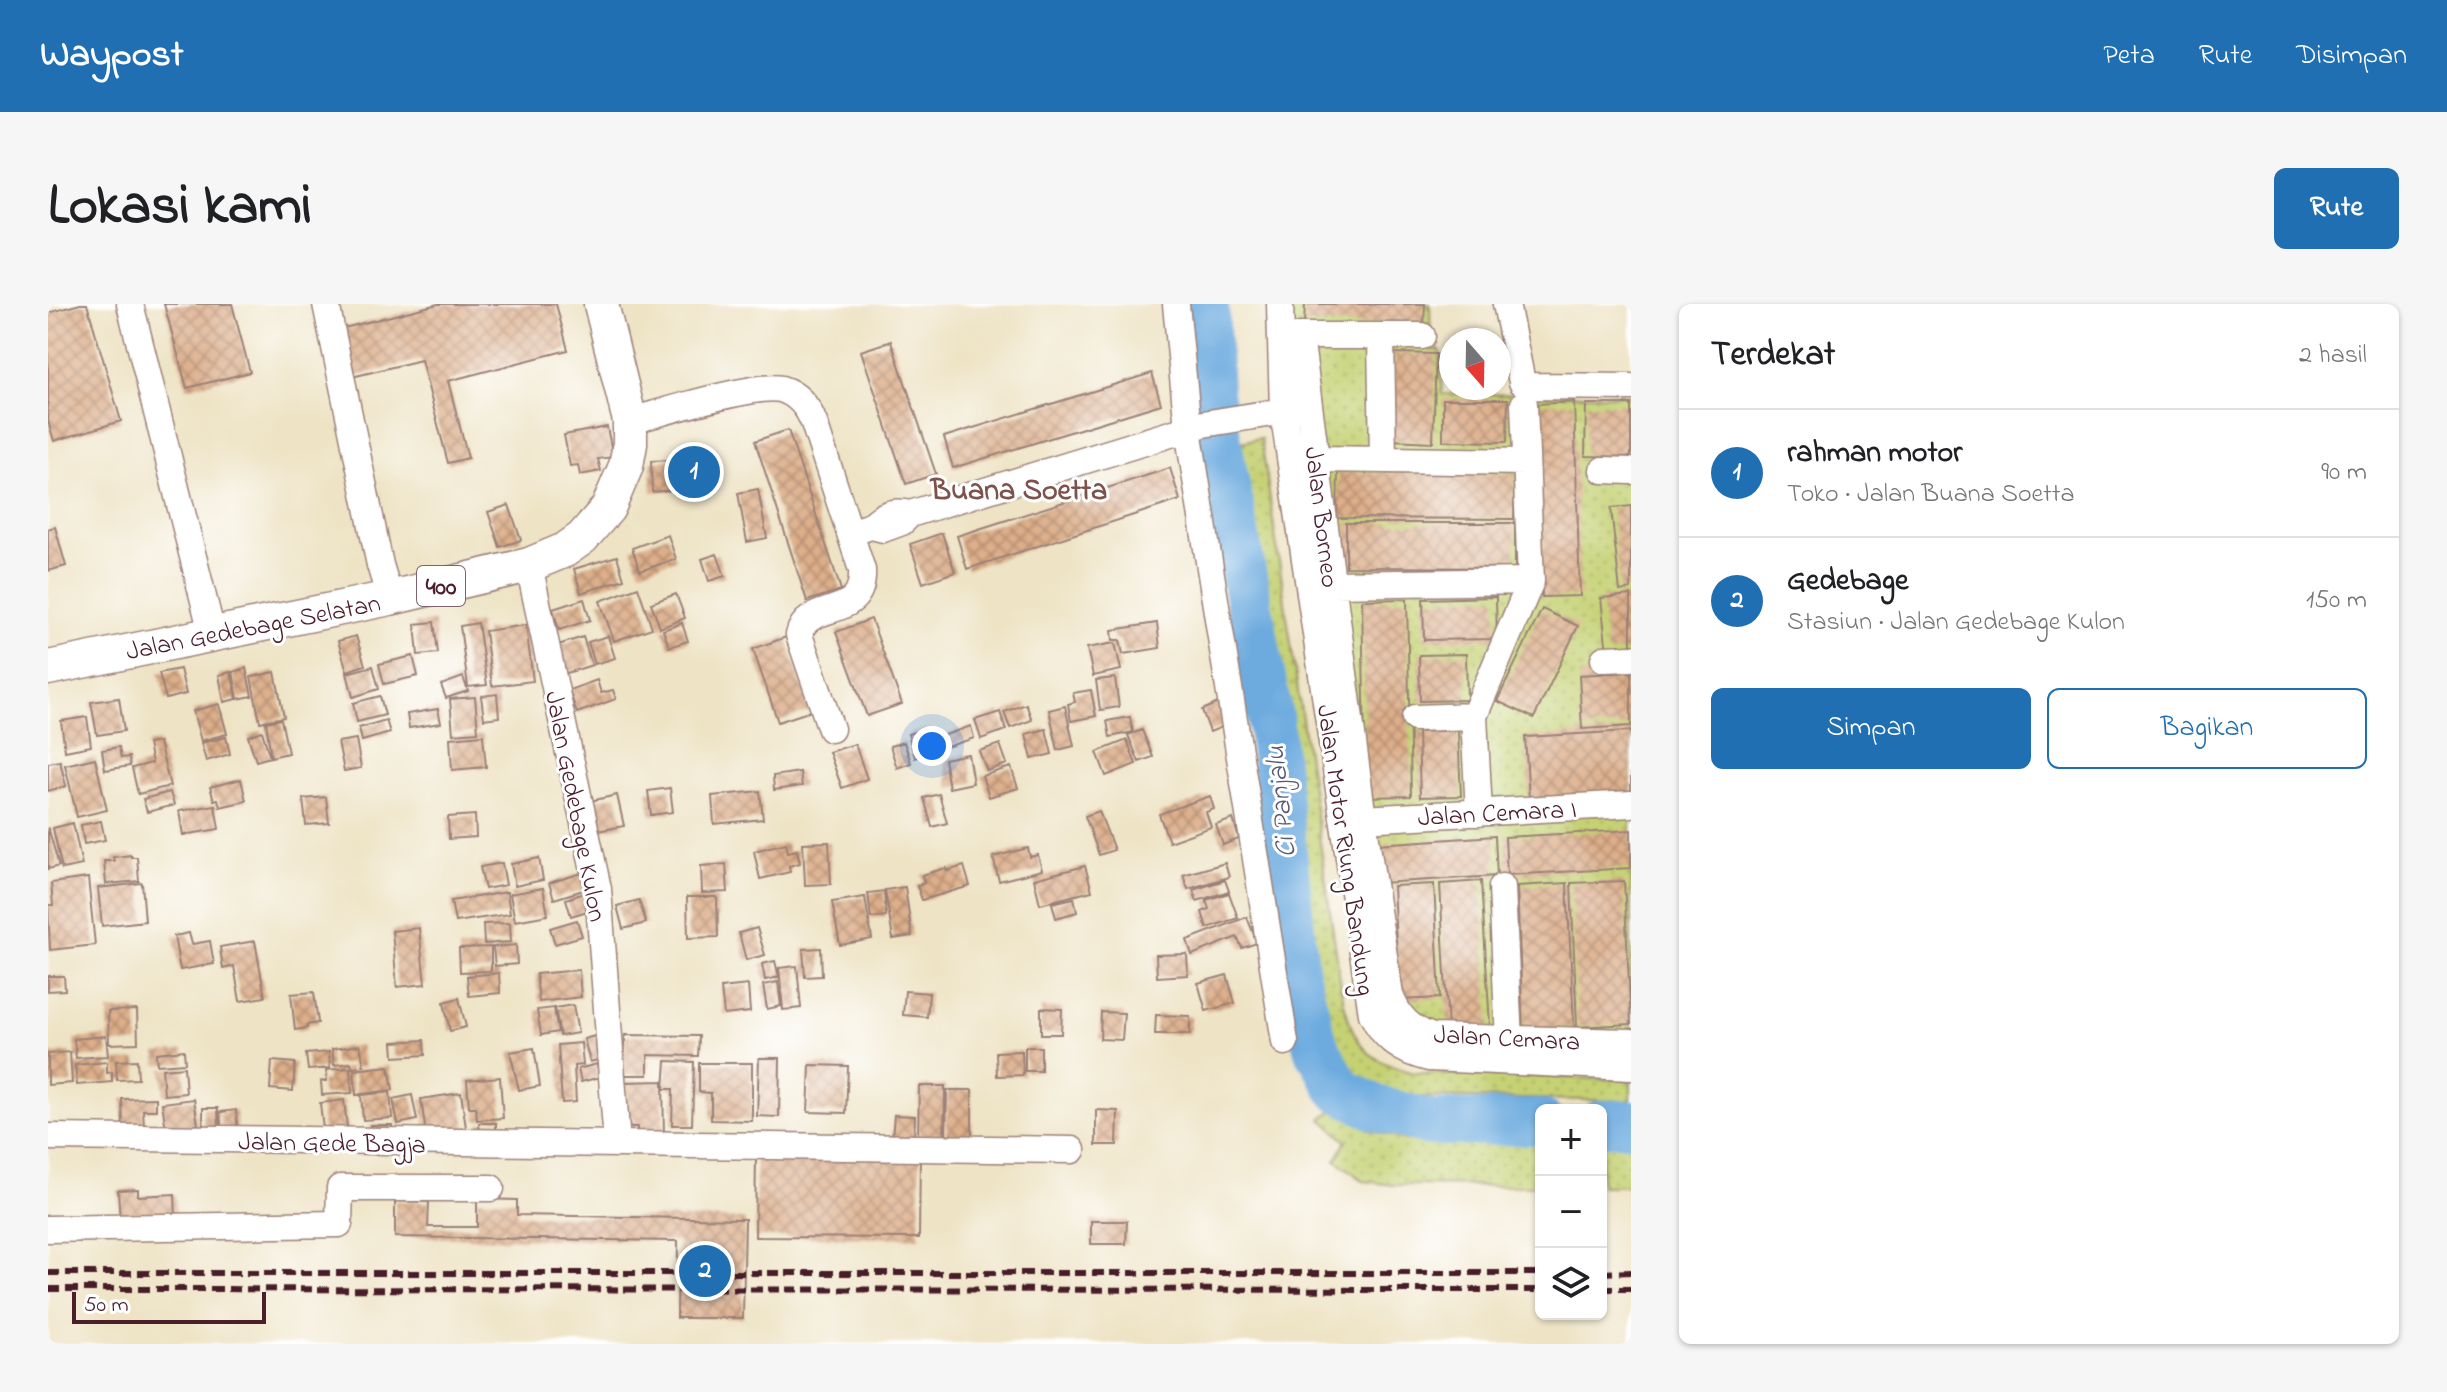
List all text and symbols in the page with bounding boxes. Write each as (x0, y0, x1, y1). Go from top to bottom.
text: Waypost (40, 28, 184, 84)
text: Peta (2103, 36, 2155, 77)
text: Rute (2199, 36, 2252, 77)
text: Disimpan (2296, 36, 2407, 77)
text: Lokasi kami (48, 168, 312, 249)
button: Rute (2274, 168, 2399, 249)
north arrow (1439, 328, 1511, 400)
text: Terdekat (1711, 331, 1835, 381)
text: 2 hasil (2299, 337, 2367, 375)
text: rahman motor (1787, 432, 1962, 476)
pin: 1 (668, 442, 720, 502)
street label: Jalan Borneo (1293, 445, 1348, 590)
text: 1 (1733, 454, 1741, 492)
text: 90 m (2321, 454, 2367, 492)
district label: Buana Soetta (929, 470, 1107, 514)
text: Toko · Jalan Buana Soetta (1787, 476, 2075, 514)
text: Gedebage (1787, 560, 1909, 604)
road number: 400 (417, 566, 465, 606)
text: 2 (1731, 582, 1743, 620)
text: 150 m (2306, 582, 2367, 620)
street label: Jalan Gedebage Selatan (123, 586, 384, 672)
text: Stasiun · Jalan Gedebage Kulon (1787, 604, 2125, 642)
street label: Jalan Gedebage Kulon (533, 688, 615, 925)
button: Simpan (1711, 688, 2031, 769)
button: Bagikan (2047, 688, 2367, 769)
street label: Jalan Motor Riung Bandung (1305, 702, 1383, 998)
your location (912, 726, 952, 766)
water label: Ci Panjalu (1256, 744, 1309, 860)
street label: Jalan Cemara I (1417, 792, 1578, 838)
street label: Jalan Cemara (1433, 1017, 1581, 1063)
map controls (1535, 1104, 1607, 1320)
button: + (1535, 1104, 1607, 1176)
street label: Jalan Gede Bagja (238, 1124, 426, 1166)
button: − (1535, 1176, 1607, 1248)
pin: 2 (679, 1241, 731, 1301)
button: layers (1535, 1248, 1607, 1320)
scale bar (72, 1288, 266, 1324)
text: 50 m (84, 1290, 129, 1322)

